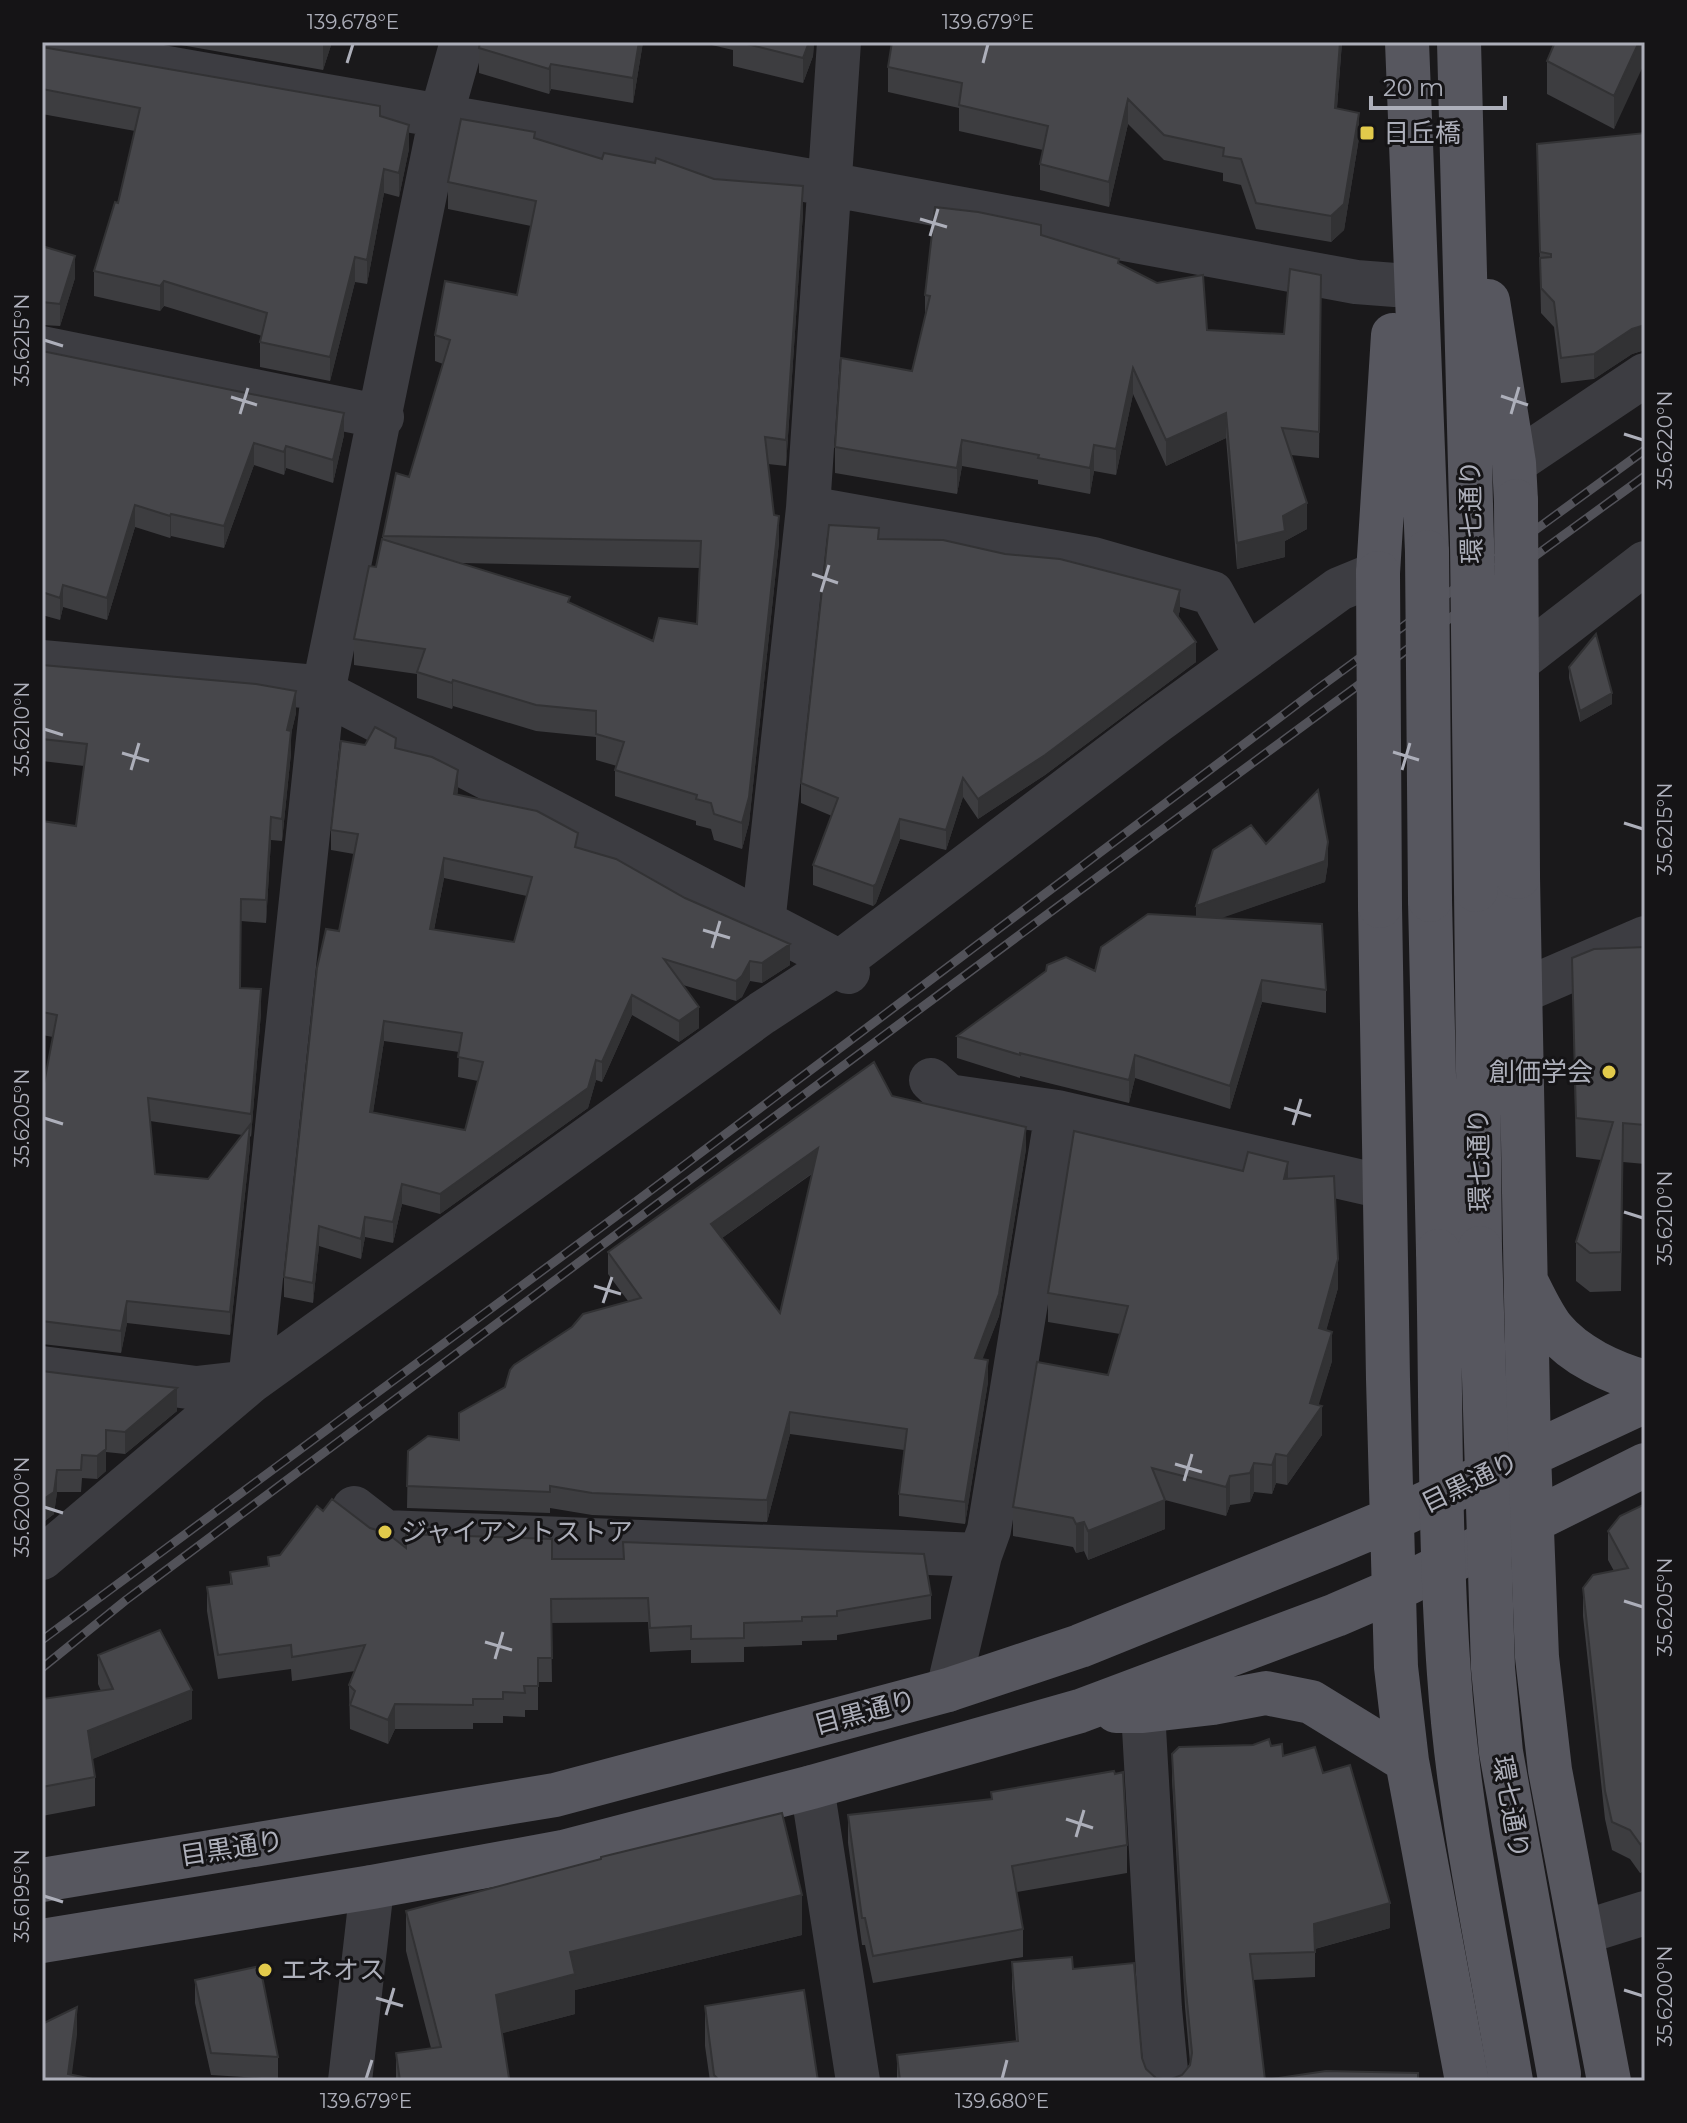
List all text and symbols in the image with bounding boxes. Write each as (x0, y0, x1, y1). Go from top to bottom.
text: 139.678°E (307, 10, 399, 34)
text: 139.679°E (942, 10, 1034, 34)
scale bar (1371, 60, 1505, 110)
text: 20 m (1383, 73, 1444, 102)
place label: 日丘橋 (1383, 117, 1461, 149)
marker: 日丘橋 (1358, 124, 1376, 142)
text: 35.6215°N (10, 294, 34, 386)
text: 35.6220°N (1653, 390, 1677, 490)
street label: 環七通り (1454, 460, 1488, 564)
text: 35.6210°N (10, 681, 34, 777)
text: 35.6215°N (1653, 783, 1677, 875)
place label: 創価学会 (1489, 1056, 1593, 1088)
marker: 創価学会 (1600, 1063, 1618, 1081)
text: 35.6205°N (10, 1069, 34, 1167)
street label: 環七通り (1462, 1108, 1496, 1212)
text: 35.6210°N (1653, 1170, 1677, 1266)
street label: 目黒通り (1416, 1445, 1524, 1519)
text: 35.6200°N (10, 1456, 34, 1558)
place label: ジャイアントストア (401, 1516, 633, 1548)
marker: ジャイアントストア (376, 1523, 394, 1541)
text: 35.6205°N (1653, 1558, 1677, 1656)
street label: 目黒通り (811, 1683, 919, 1741)
street label: 環七通り (1486, 1753, 1536, 1861)
street label: 目黒通り (178, 1824, 286, 1872)
text: 35.6195°N (10, 1849, 34, 1943)
text: 35.6200°N (1653, 1945, 1677, 2047)
place label: エネオス (281, 1954, 385, 1986)
marker: エネオス (256, 1961, 274, 1979)
text: 139.679°E (320, 2089, 412, 2113)
text: 139.680°E (955, 2089, 1049, 2113)

